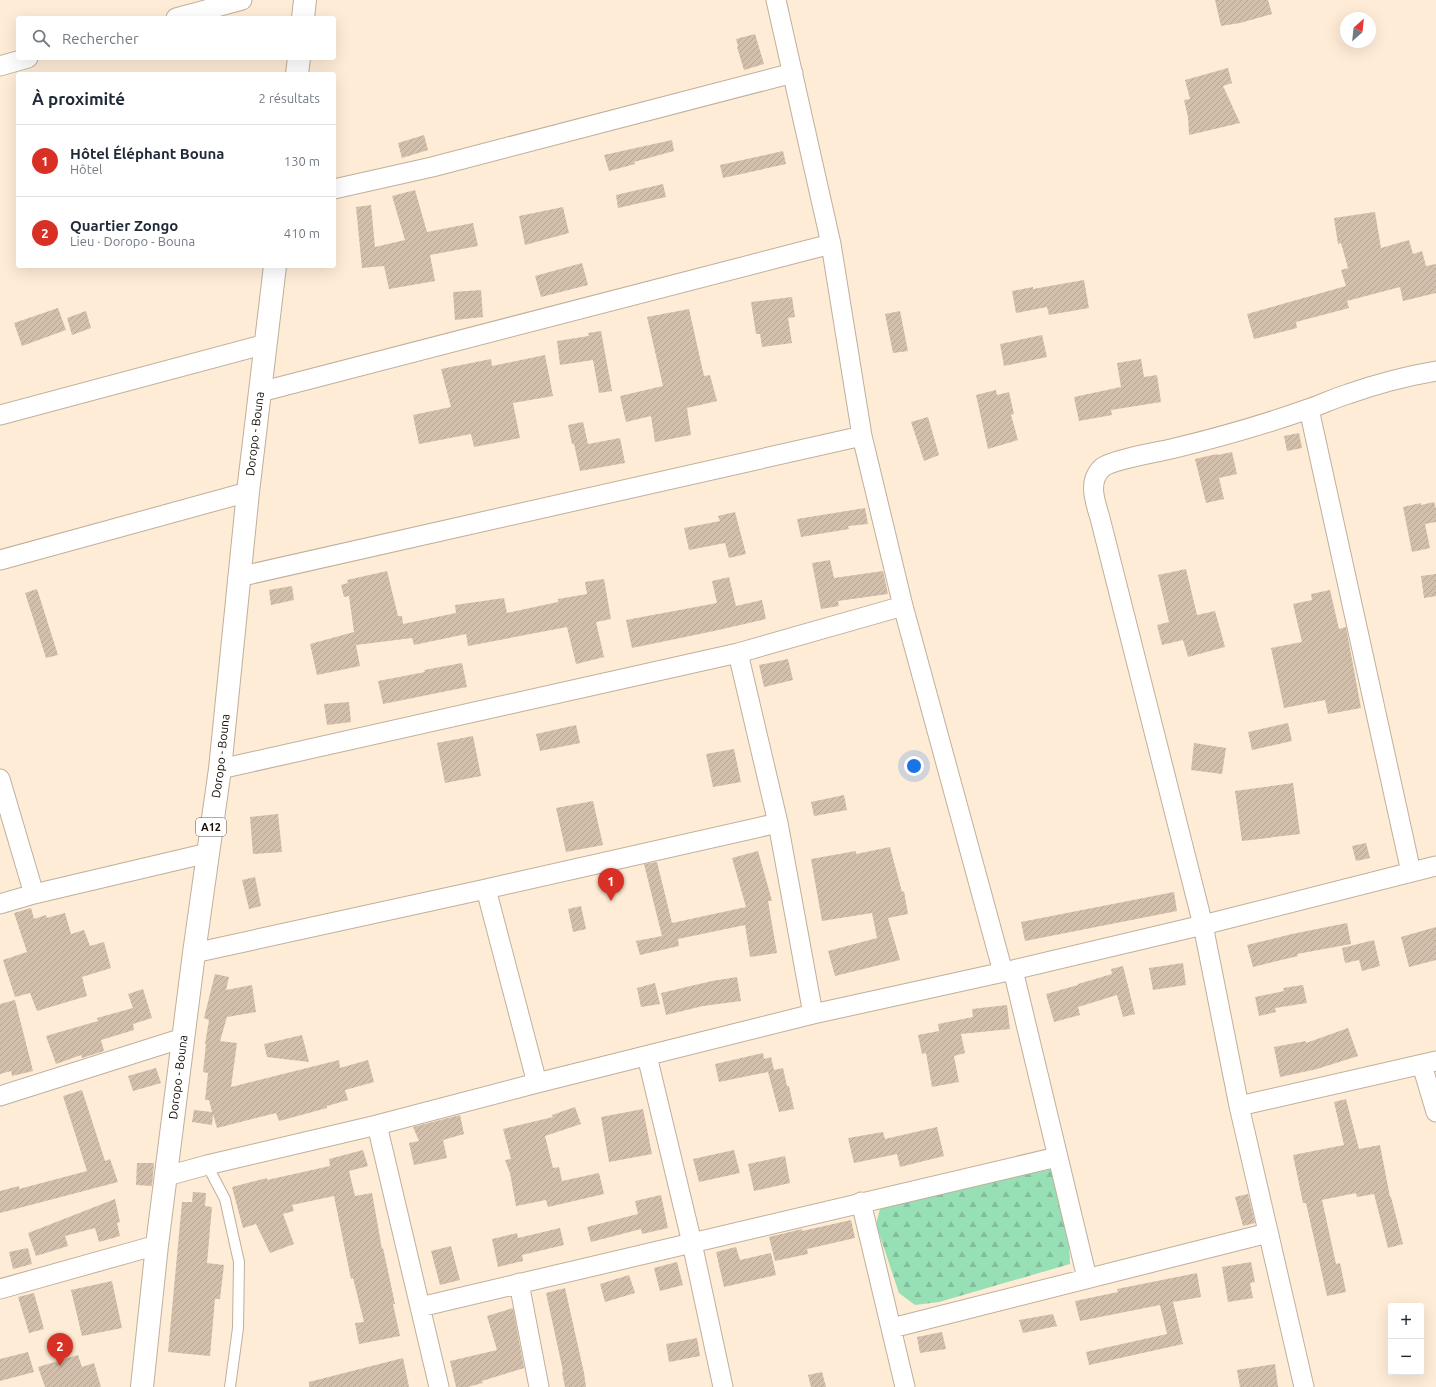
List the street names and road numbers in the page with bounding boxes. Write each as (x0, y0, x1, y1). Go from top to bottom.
street label: Doropo - Bouna (243, 391, 266, 477)
street label: Doropo - Bouna (209, 713, 232, 799)
road number: A12 (196, 818, 226, 836)
street label: Doropo - Bouna (166, 1034, 190, 1120)

